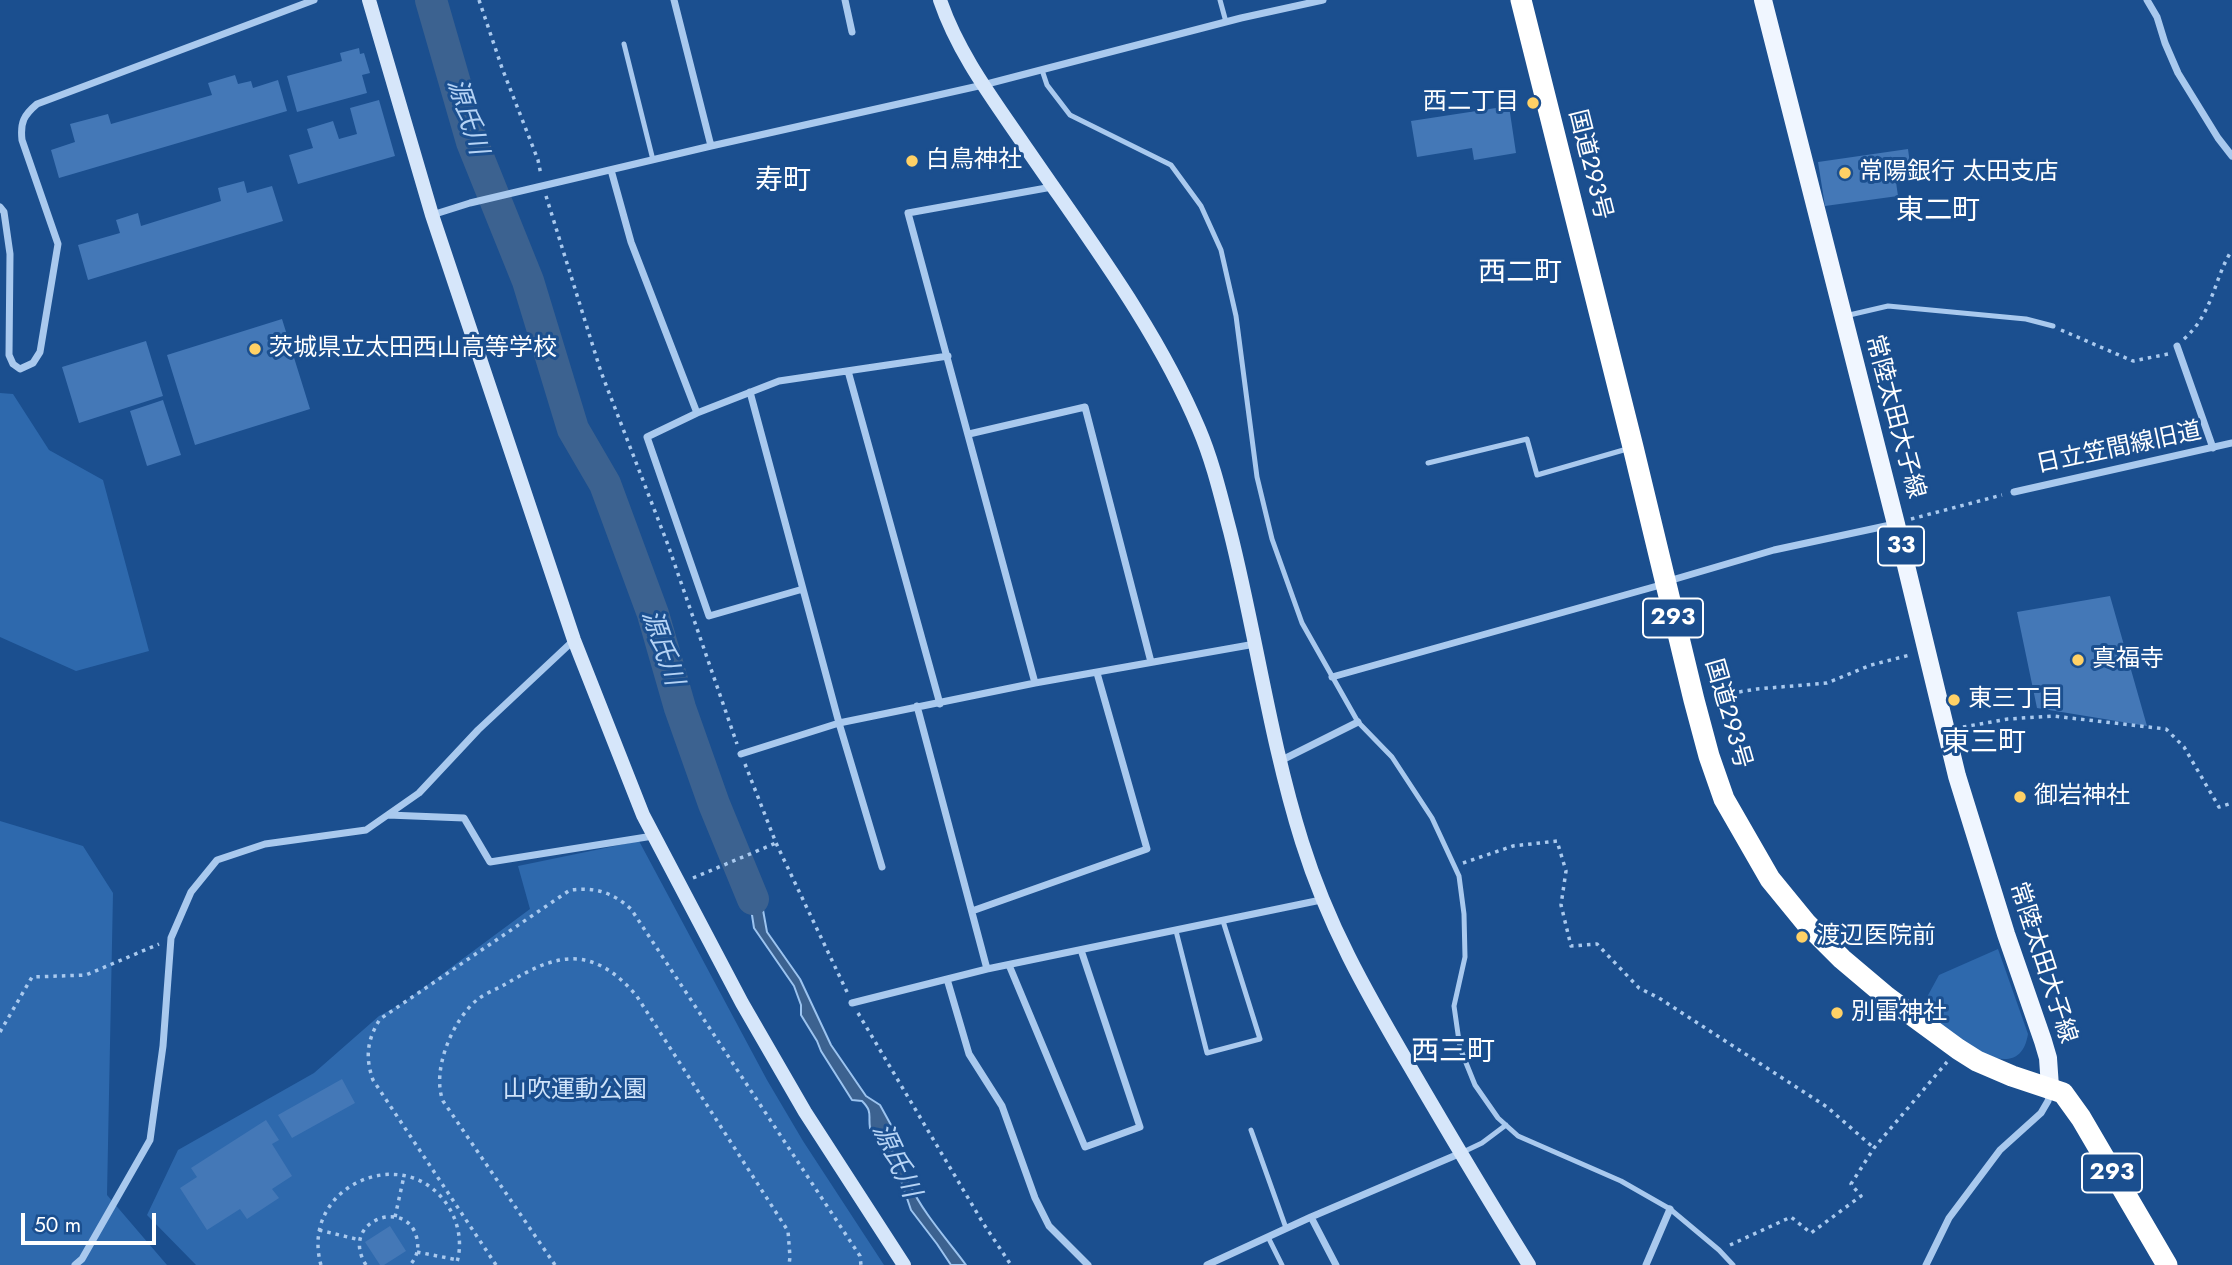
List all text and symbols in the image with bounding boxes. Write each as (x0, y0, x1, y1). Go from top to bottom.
water label: 源氏川 (439, 75, 493, 159)
place label: 西二丁目 (1423, 89, 1519, 117)
marker: 西二丁目 (1525, 95, 1541, 111)
street label: 国道293号 (1561, 107, 1617, 223)
place label: 白鳥神社 (926, 147, 1022, 175)
marker: 白鳥神社 (904, 153, 920, 169)
place label: 常陽銀行 太田支店 (1859, 159, 2058, 187)
district label: 寿町 (755, 165, 811, 199)
marker: 常陽銀行 太田支店 (1837, 165, 1853, 181)
district label: 東二町 (1896, 195, 1980, 229)
district label: 西二町 (1478, 257, 1562, 291)
street label: 常陸太田大子線 (1858, 332, 1930, 502)
place label: 茨城県立太田西山高等学校 (269, 335, 557, 363)
marker: 茨城県立太田西山高等学校 (247, 341, 263, 357)
street label: 日立笠間線旧道 (2034, 417, 2204, 481)
road number: 33 (1878, 526, 1924, 566)
road number: 293 (1643, 598, 1703, 638)
water label: 源氏川 (634, 606, 688, 690)
place label: 真福寺 (2092, 646, 2164, 674)
marker: 真福寺 (2070, 652, 2086, 668)
street label: 国道293号 (1698, 656, 1756, 772)
place label: 東三丁目 (1968, 686, 2064, 714)
marker: 東三丁目 (1946, 692, 1962, 708)
district label: 東三町 (1942, 727, 2026, 761)
place label: 御岩神社 (2034, 783, 2130, 811)
marker: 御岩神社 (2012, 789, 2028, 805)
street label: 常陸太田大子線 (2002, 879, 2082, 1047)
place label: 渡辺医院前 (1816, 923, 1936, 951)
marker: 渡辺医院前 (1794, 929, 1810, 945)
place label: 別雷神社 (1851, 999, 1947, 1027)
marker: 別雷神社 (1829, 1005, 1845, 1021)
district label: 西三町 (1411, 1036, 1495, 1070)
park label: 山吹運動公園 (503, 1077, 647, 1105)
water label: 源氏川 (864, 1119, 926, 1203)
road number: 293 (2082, 1154, 2142, 1192)
scale bar (24, 1198, 159, 1242)
text: 50 m (34, 1210, 81, 1240)

